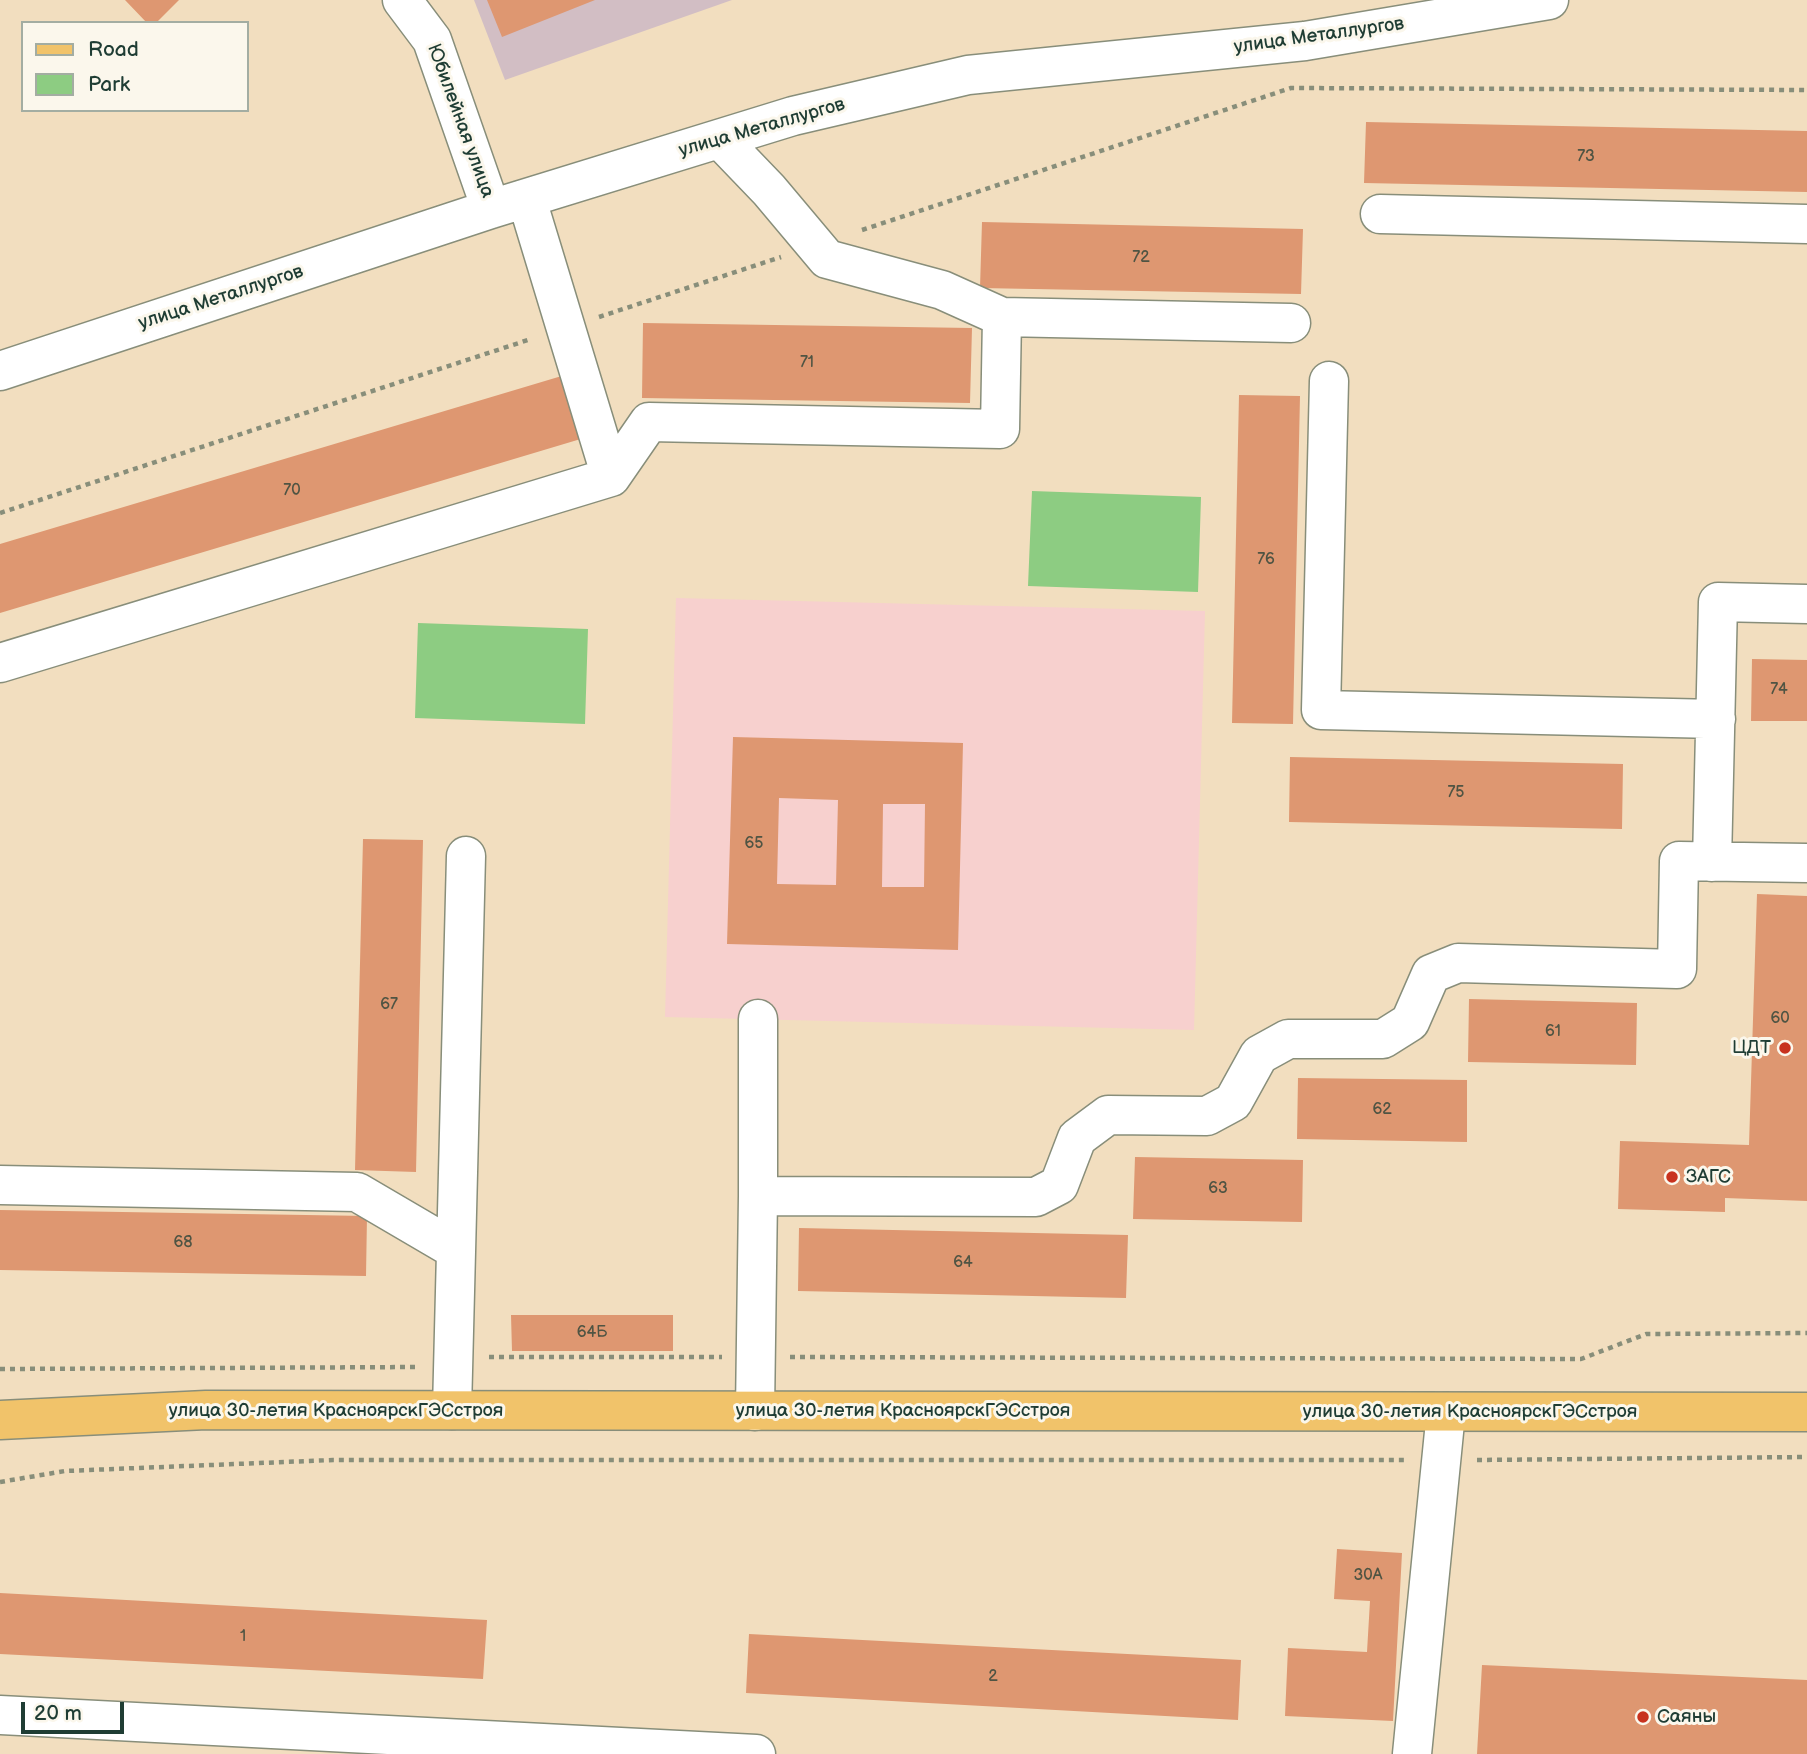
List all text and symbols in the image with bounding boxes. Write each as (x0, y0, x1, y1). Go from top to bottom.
street label: улица Металлургов (1232, 13, 1406, 59)
legend (21, 21, 248, 112)
text: Road (88, 37, 139, 62)
street label: Юбилейная улица (422, 41, 498, 201)
text: Park (88, 72, 130, 97)
street label: улица Металлургов (676, 93, 848, 163)
house number: 73 (1577, 147, 1595, 167)
house number: 72 (1132, 248, 1150, 268)
street label: улица Металлургов (136, 261, 306, 335)
house number: 71 (800, 353, 814, 373)
house number: 70 (283, 481, 301, 501)
house number: 76 (1257, 550, 1275, 570)
house number: 74 (1770, 680, 1788, 700)
house number: 75 (1447, 783, 1465, 803)
house number: 65 (745, 834, 763, 854)
house number: 67 (380, 995, 398, 1015)
house number: 60 (1770, 1009, 1790, 1029)
house number: 61 (1545, 1022, 1561, 1042)
place label: ЦДТ (1732, 1037, 1771, 1059)
marker: ЦДТ (1777, 1040, 1793, 1056)
house number: 62 (1372, 1100, 1392, 1120)
place label: ЗАГС (1686, 1166, 1731, 1188)
marker: ЗАГС (1664, 1169, 1680, 1185)
house number: 63 (1208, 1179, 1228, 1199)
house number: 68 (173, 1233, 193, 1253)
house number: 64 (953, 1253, 973, 1273)
house number: 64Б (577, 1323, 607, 1343)
street label: улица 30-летия КрасноярскГЭСстроя (169, 1400, 503, 1422)
street label: улица 30-летия КрасноярскГЭСстроя (736, 1400, 1070, 1422)
street label: улица 30-летия КрасноярскГЭСстроя (1303, 1401, 1637, 1423)
house number: 30А (1354, 1566, 1382, 1586)
house number: 1 (240, 1627, 246, 1647)
house number: 2 (988, 1667, 998, 1687)
scale bar (24, 1688, 128, 1732)
text: 20 m (34, 1701, 82, 1726)
place label: Саяны (1657, 1706, 1716, 1728)
marker: Саяны (1635, 1709, 1651, 1725)

